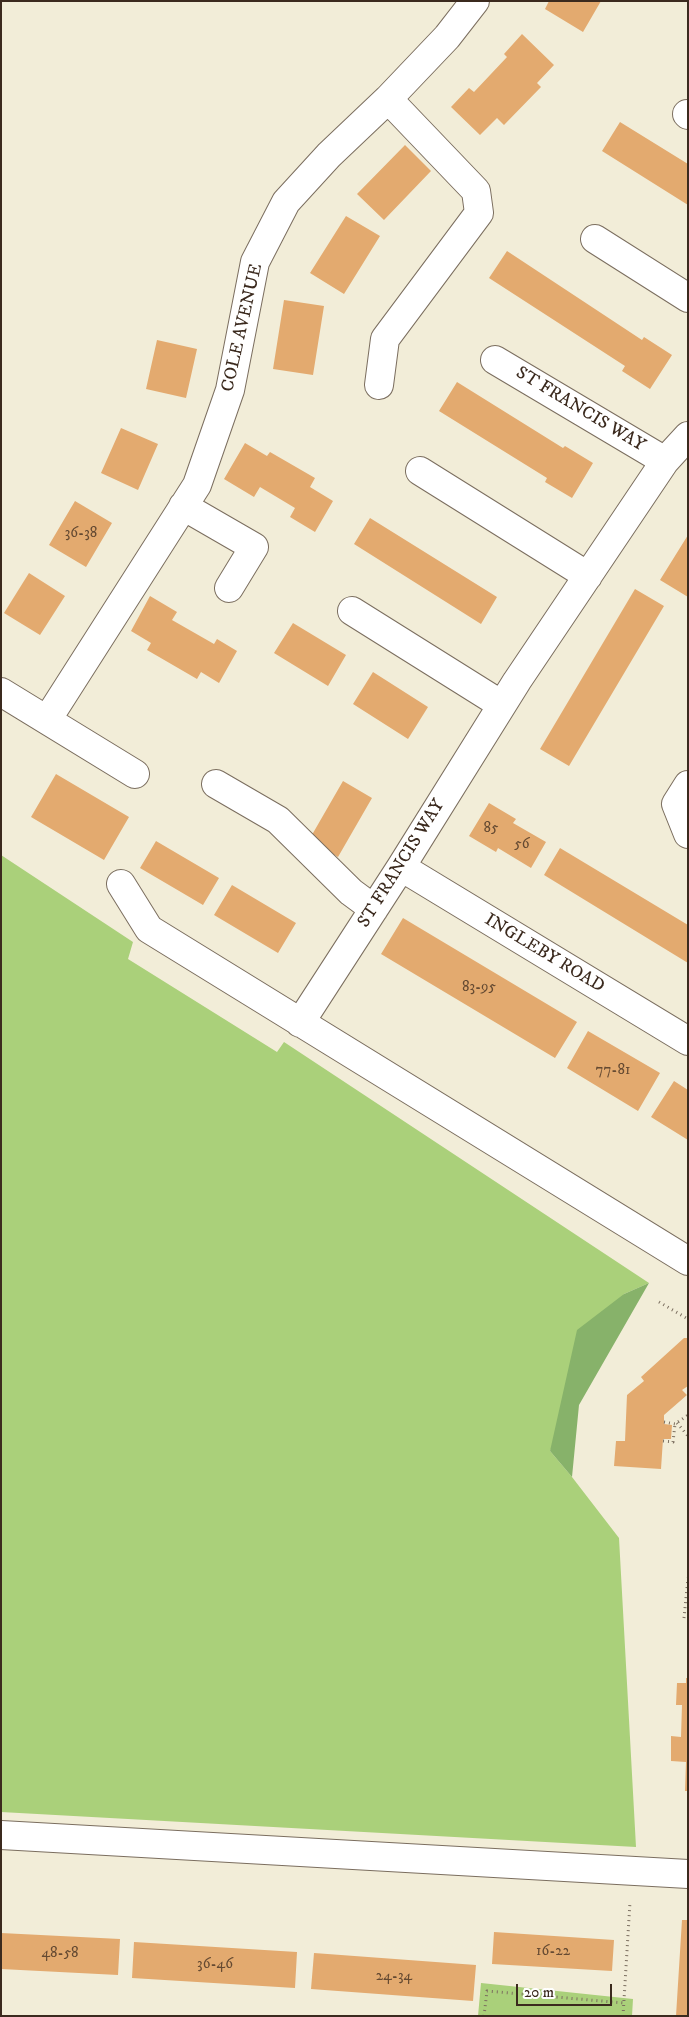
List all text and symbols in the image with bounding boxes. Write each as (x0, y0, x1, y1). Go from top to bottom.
street label: COLE AVENUE (218, 262, 268, 394)
street label: ST FRANCIS WAY (511, 363, 649, 457)
house number: 36-38 (65, 525, 97, 543)
street label: ST FRANCIS WAY (354, 796, 450, 932)
house number: 85 (484, 820, 498, 838)
house number: 56 (514, 836, 530, 854)
street label: INGLEBY ROAD (480, 910, 608, 998)
house number: 83-95 (462, 979, 496, 997)
house number: 77-81 (596, 1062, 630, 1080)
house number: 16-22 (536, 1943, 570, 1961)
house number: 48-58 (41, 1945, 79, 1963)
house number: 36-46 (197, 1956, 233, 1974)
house number: 24-34 (376, 1968, 412, 1986)
scale bar (519, 1974, 615, 2006)
text: 20 m (524, 1983, 554, 2002)

